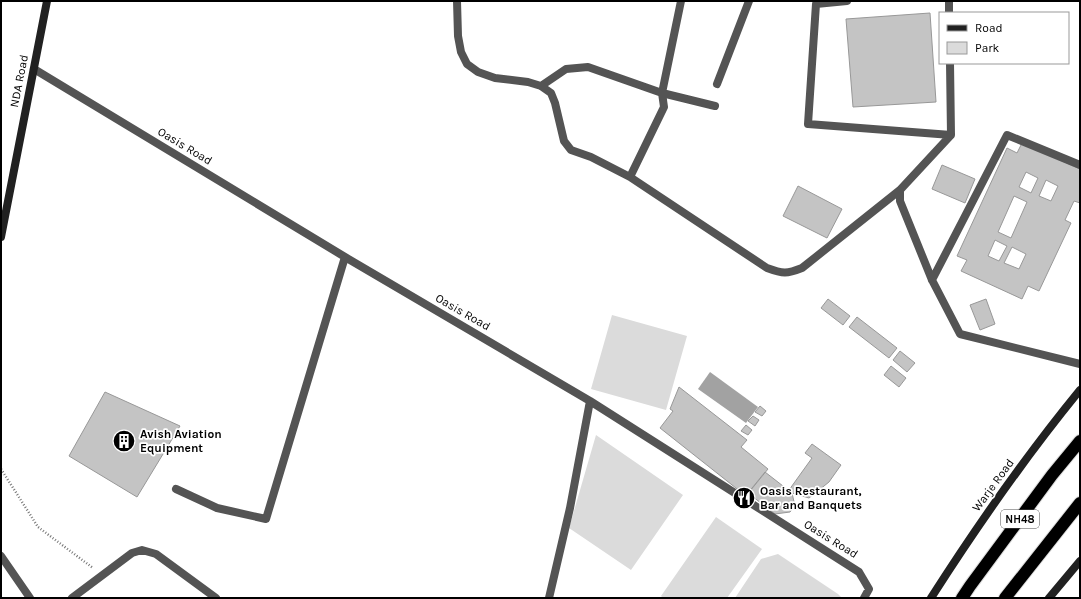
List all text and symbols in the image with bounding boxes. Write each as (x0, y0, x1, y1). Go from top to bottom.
legend (939, 12, 1069, 64)
text: Road (975, 21, 1003, 35)
text: Park (975, 41, 1000, 55)
street label: NDA Road (7, 53, 31, 109)
street label: Oasis Road (155, 124, 215, 168)
street label: Oasis Road (433, 291, 493, 333)
place label: Avish Aviation Equipment (140, 427, 222, 455)
building icon: Avish Aviation Equipment (111, 428, 137, 454)
street label: Warje Road (969, 456, 1017, 514)
place label: Oasis Restaurant, Bar and Banquets (760, 484, 862, 512)
restaurant icon: Oasis Restaurant, Bar and Banquets (731, 485, 757, 511)
road number: NH48 (1001, 510, 1039, 528)
street label: Oasis Road (801, 517, 861, 561)

